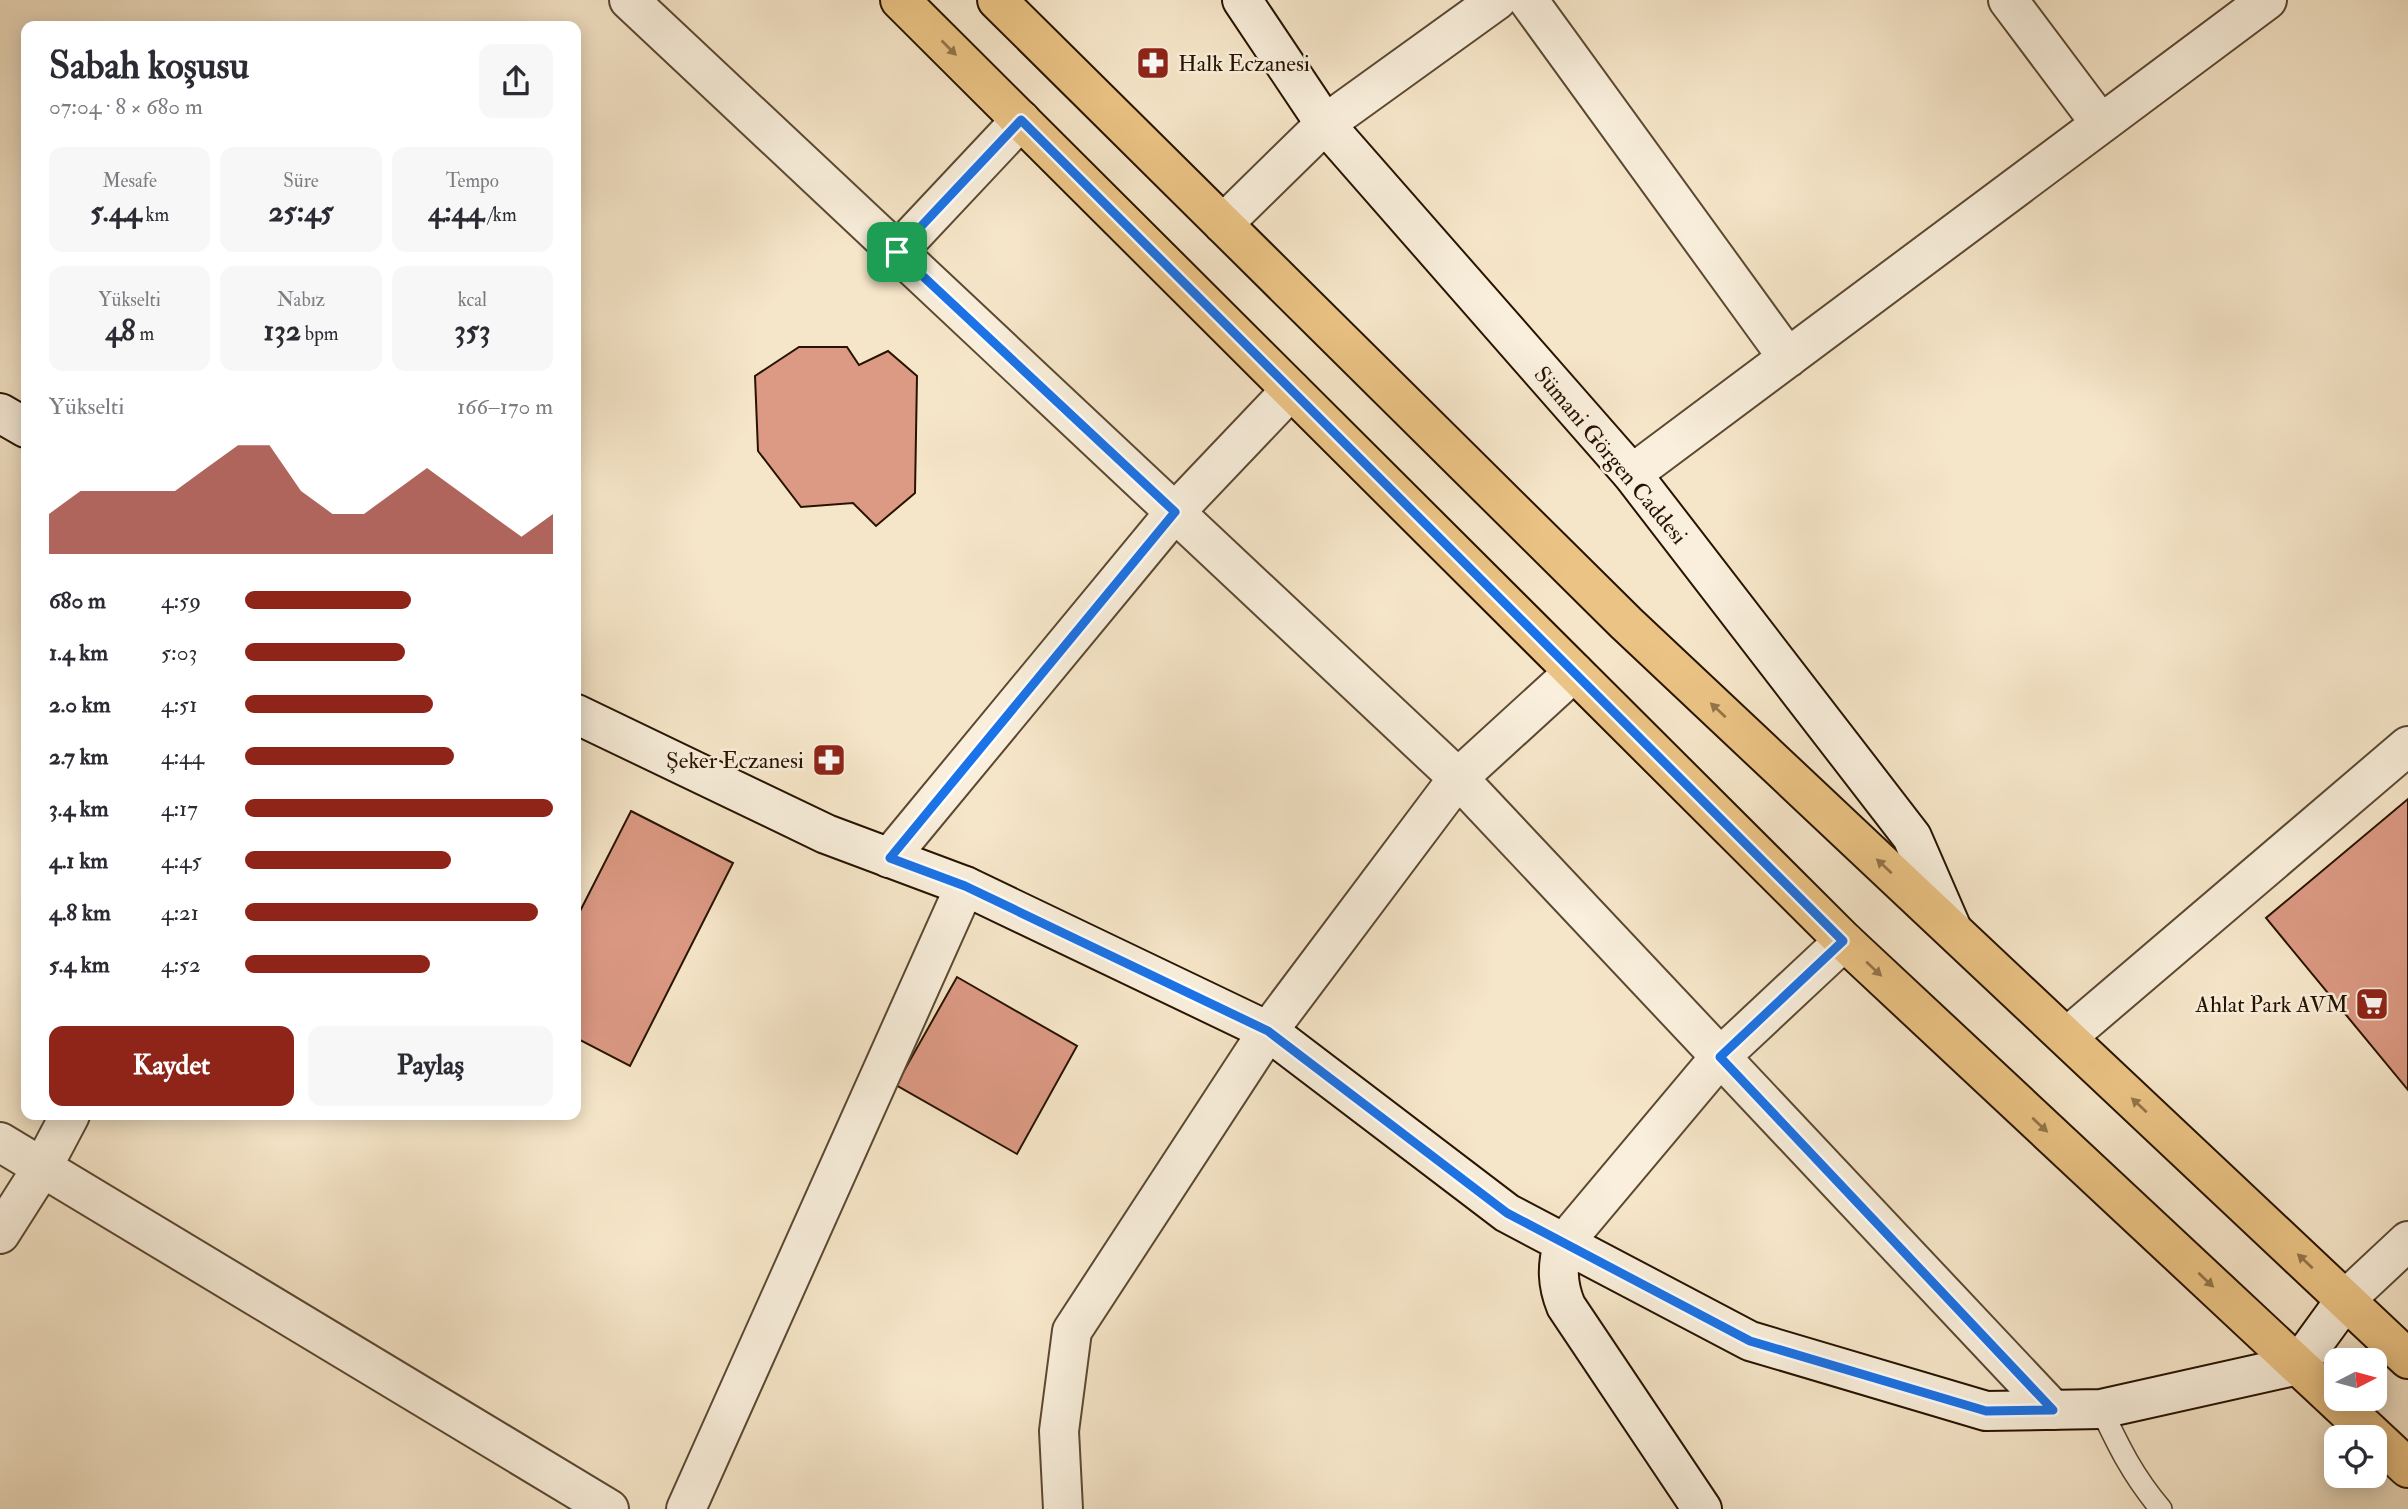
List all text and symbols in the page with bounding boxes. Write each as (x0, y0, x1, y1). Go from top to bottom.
one-way arrow (940, 40, 957, 57)
text: Sabah koşusu (49, 42, 249, 90)
button: share (479, 44, 553, 118)
pharmacy icon: Halk Eczanesi (1134, 44, 1172, 82)
place label: Halk Eczanesi (1178, 49, 1310, 78)
text: 07:04 · 8 × 680 m (49, 92, 203, 121)
text: Mesafe (103, 169, 157, 193)
text: Süre (283, 169, 319, 193)
text: Tempo (446, 169, 499, 193)
text: 5.44 (90, 193, 141, 230)
text: 25:45 (268, 193, 334, 230)
text: 4:44 (428, 193, 484, 230)
text: km (141, 203, 169, 227)
text: /km (484, 203, 517, 227)
pin (867, 222, 927, 282)
icon: arrive (878, 233, 916, 271)
text: Yükselti (99, 288, 161, 312)
text: Nabız (277, 288, 325, 312)
text: kcal (458, 288, 487, 312)
text: 48 (105, 312, 135, 349)
text: 132 (263, 312, 301, 349)
text: 353 (454, 312, 490, 349)
text: m (135, 322, 154, 346)
text: bpm (301, 322, 339, 346)
street label: Sümani Görgen Caddesi (1528, 360, 1694, 550)
text: Yükselti (49, 392, 124, 421)
text: 166–170 m (457, 392, 553, 421)
text: 680 m (49, 586, 106, 615)
text: 4:59 (161, 586, 201, 615)
text: 1.4 km (49, 638, 108, 667)
text: 5:03 (161, 638, 197, 667)
text: 2.0 km (49, 690, 111, 719)
text: 4:51 (161, 690, 197, 719)
one-way arrow (1709, 702, 1727, 718)
pharmacy icon: Şeker Eczanesi (810, 741, 848, 779)
text: 2.7 km (49, 742, 108, 771)
text: 4:44 (161, 742, 204, 771)
place label: Şeker Eczanesi (666, 746, 804, 775)
text: 3.4 km (49, 794, 109, 823)
text: 4:17 (161, 794, 198, 823)
text: 4.1 km (49, 846, 108, 875)
text: 4:45 (161, 846, 202, 875)
one-way arrow (1876, 858, 1893, 874)
text: 4.8 km (49, 898, 111, 927)
text: 4:21 (161, 898, 199, 927)
text: 5.4 km (49, 950, 110, 979)
text: 4:52 (161, 950, 201, 979)
one-way arrow (1865, 961, 1882, 977)
supermarket icon: Ahlat Park AVM (2353, 985, 2391, 1023)
place label: Ahlat Park AVM (2194, 990, 2348, 1019)
button: Kaydet (49, 1026, 294, 1106)
button: Paylaş (308, 1026, 553, 1106)
one-way arrow (2131, 1098, 2148, 1114)
one-way arrow (2031, 1116, 2048, 1132)
one-way arrow (2297, 1254, 2314, 1270)
one-way arrow (2197, 1271, 2214, 1287)
north arrow (2324, 1348, 2387, 1410)
map controls (2324, 1348, 2387, 1488)
button: locate (2324, 1425, 2387, 1488)

